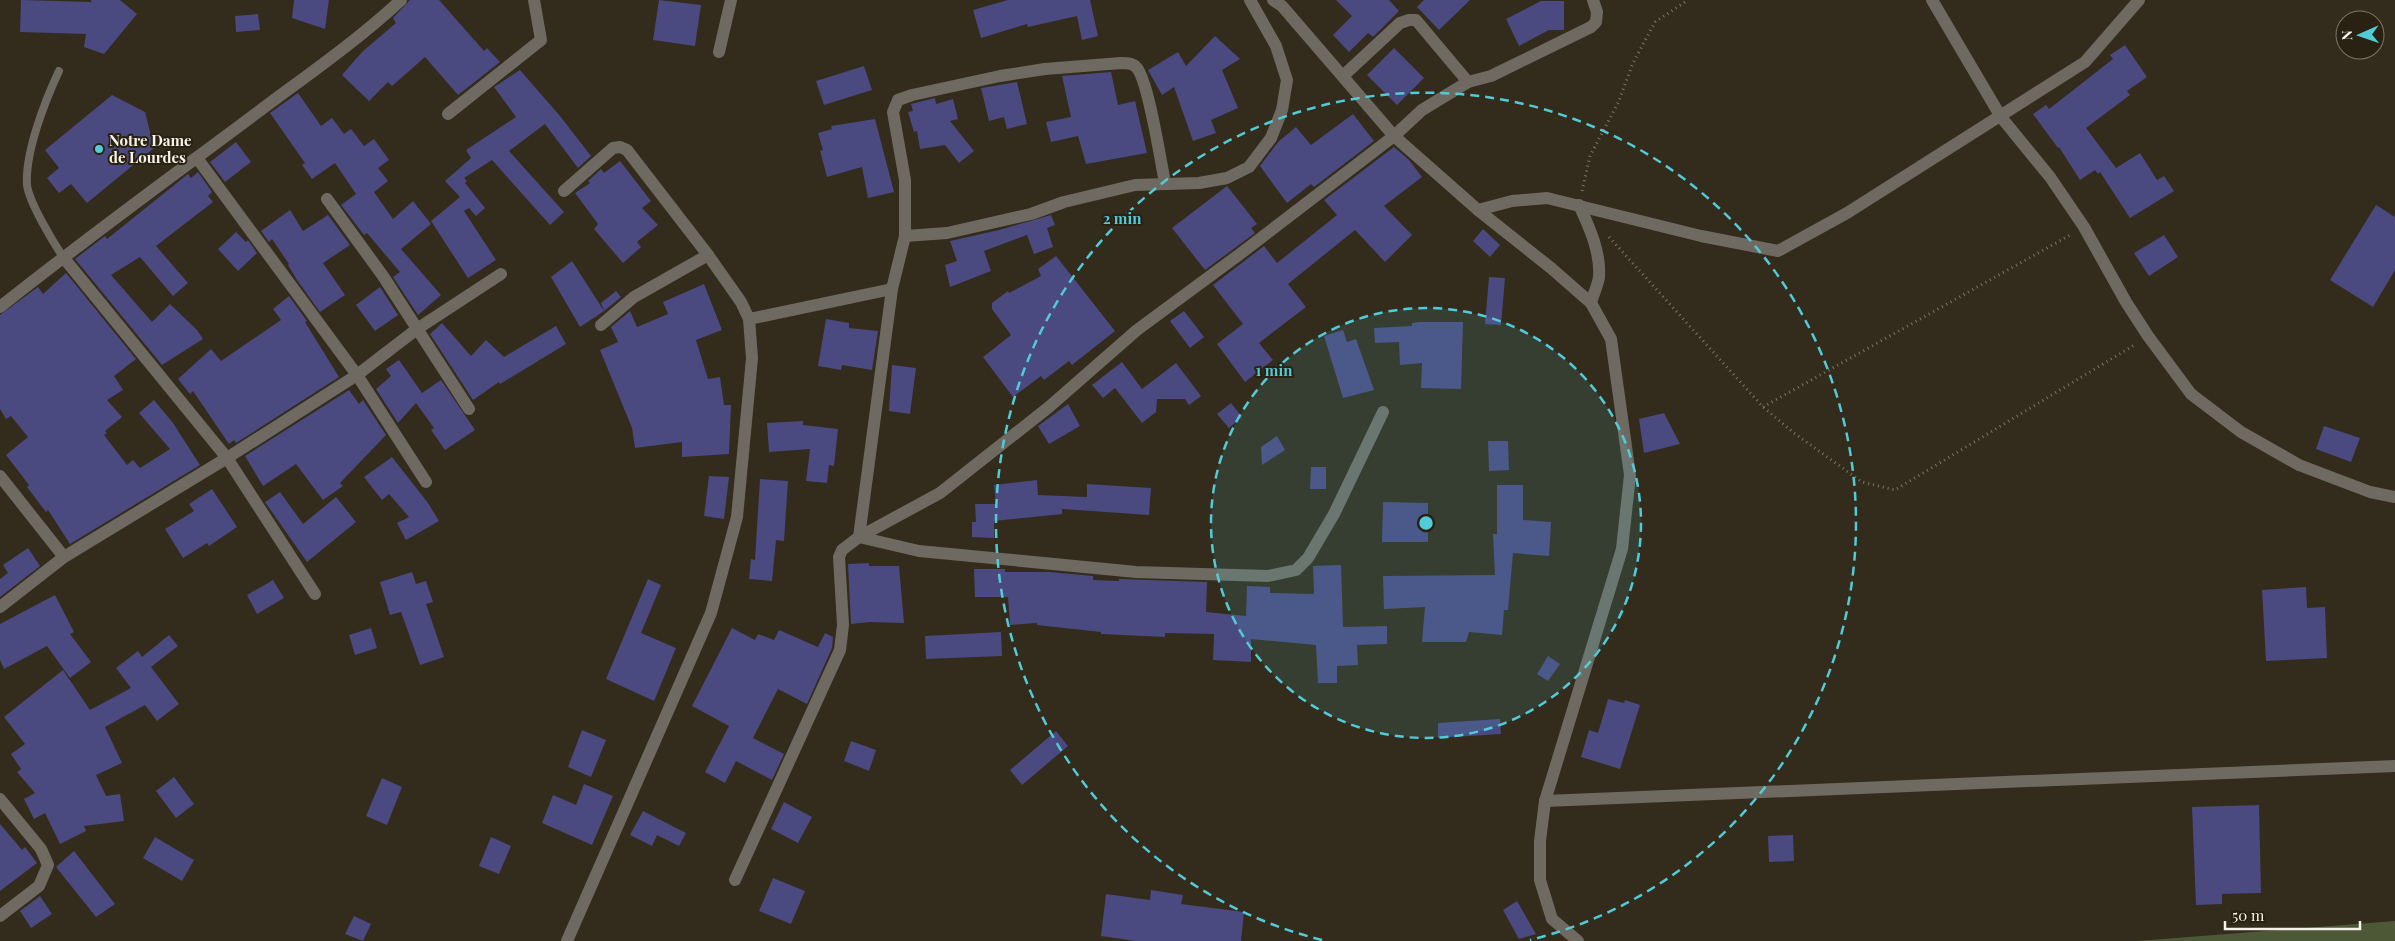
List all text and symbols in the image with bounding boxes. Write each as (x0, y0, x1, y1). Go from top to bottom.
north arrow (2335, 10, 2385, 60)
text: N (2337, 30, 2356, 41)
place label: Notre Dame de Lourdes (109, 130, 192, 167)
marker: Notre Dame de Lourdes (93, 143, 105, 155)
text: 2 min (1103, 208, 1142, 228)
text: 1 min (1256, 360, 1293, 380)
centre of rings (1417, 514, 1435, 532)
scale bar (2225, 898, 2360, 930)
text: 50 m (2232, 905, 2265, 925)

